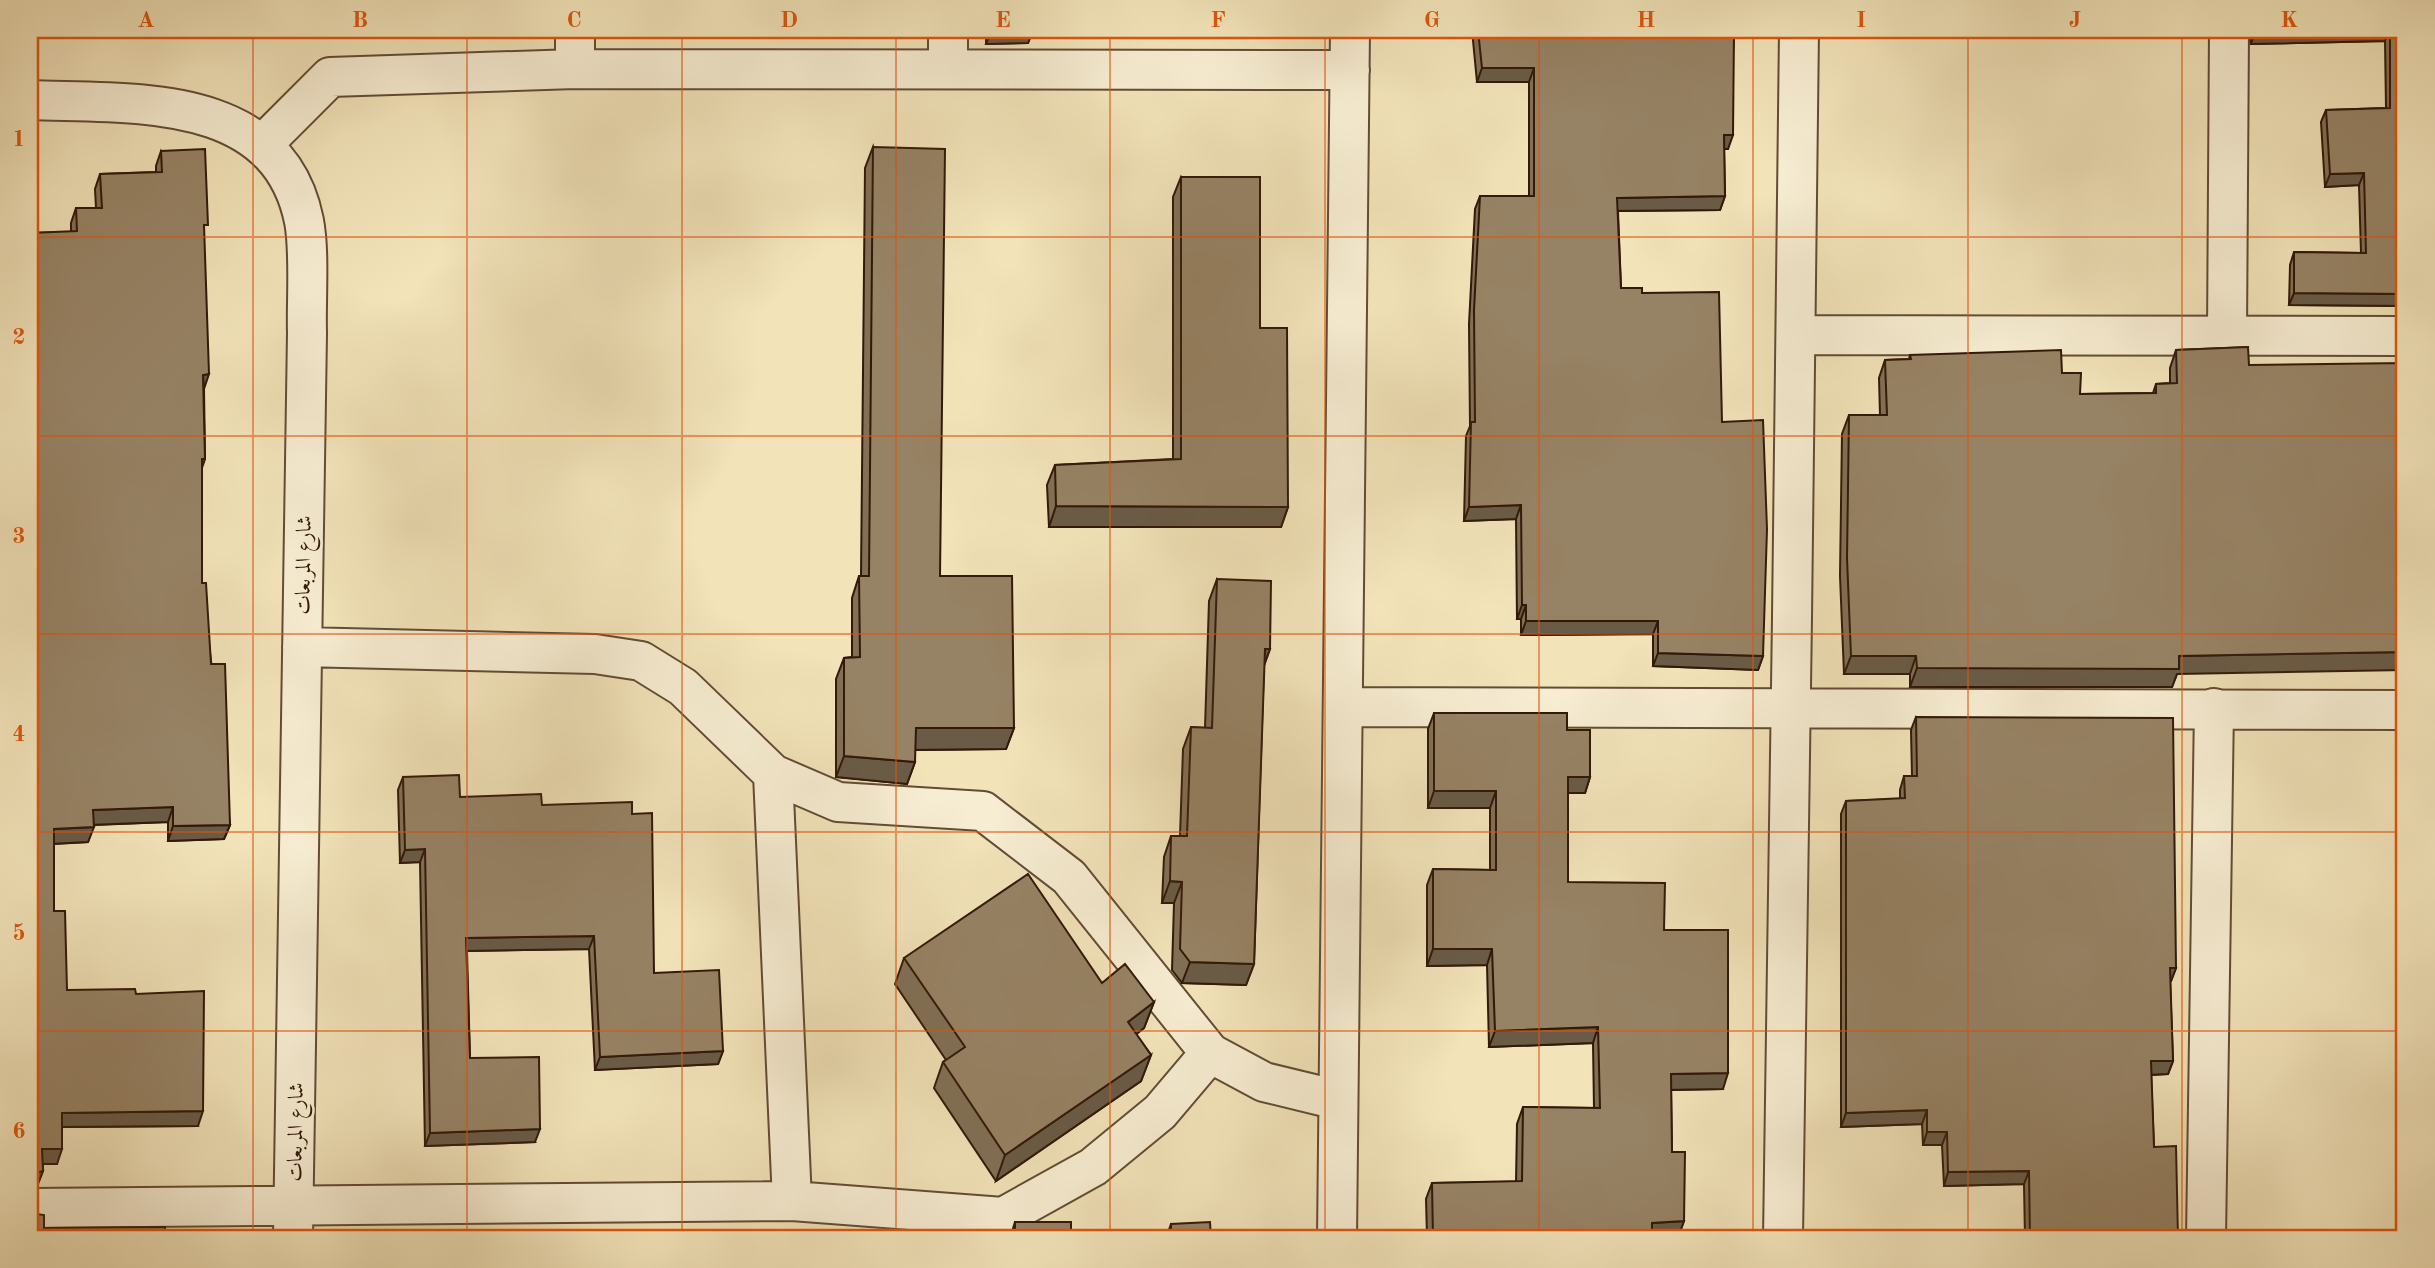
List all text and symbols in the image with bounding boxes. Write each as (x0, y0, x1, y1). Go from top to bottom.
text: A (137, 9, 155, 32)
text: B (352, 9, 368, 32)
text: C (566, 9, 582, 32)
text: D (780, 9, 798, 32)
text: E (995, 9, 1011, 32)
text: F (1210, 9, 1226, 32)
text: G (1424, 9, 1440, 32)
text: H (1637, 9, 1655, 32)
text: I (1856, 9, 1866, 32)
text: J (2069, 9, 2081, 32)
text: K (2280, 9, 2298, 32)
text: 1 (12, 128, 26, 151)
text: 2 (12, 326, 26, 349)
street label: شارع المربعات (293, 515, 322, 615)
text: 3 (12, 525, 26, 548)
text: 4 (12, 723, 26, 746)
text: 5 (12, 922, 26, 945)
street label: شارع المربعات (285, 1082, 314, 1182)
text: 6 (12, 1120, 26, 1143)

